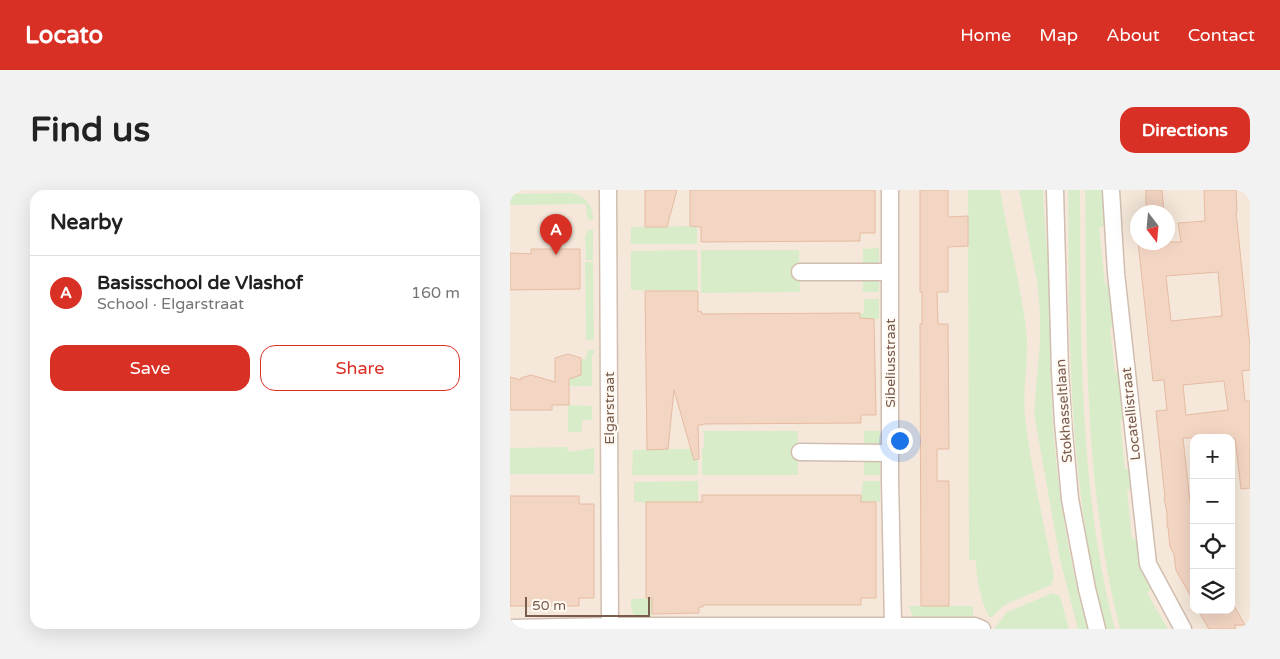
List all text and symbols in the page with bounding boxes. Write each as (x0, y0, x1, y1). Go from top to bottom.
text: Locato (25, 21, 103, 50)
text: Home (960, 24, 1011, 46)
text: Map (1039, 24, 1078, 46)
text: About (1106, 24, 1160, 46)
text: Contact (1188, 24, 1255, 46)
button: Directions (1120, 107, 1250, 153)
text: Find us (30, 109, 150, 151)
north arrow (1130, 205, 1175, 250)
text: Nearby (50, 210, 123, 235)
pin: A (540, 214, 572, 255)
text: Basisschool de Vlashof (97, 272, 303, 294)
text: A (60, 283, 72, 303)
text: 160 m (411, 283, 460, 303)
text: School · Elgarstraat (97, 294, 244, 314)
street label: Sibeliusstraat (882, 318, 899, 408)
button: Save (50, 345, 250, 391)
button: Share (260, 345, 460, 391)
street label: Stokhasseltlaan (1052, 359, 1076, 463)
street label: Locatellistraat (1118, 366, 1144, 461)
street label: Elgarstraat (601, 371, 618, 444)
your location (887, 428, 913, 454)
map controls (1190, 434, 1235, 614)
button: + (1190, 434, 1235, 479)
button: − (1190, 479, 1235, 524)
button: locate (1190, 524, 1235, 569)
button: layers (1190, 569, 1235, 614)
scale bar (525, 594, 650, 617)
text: 50 m (532, 597, 566, 614)

